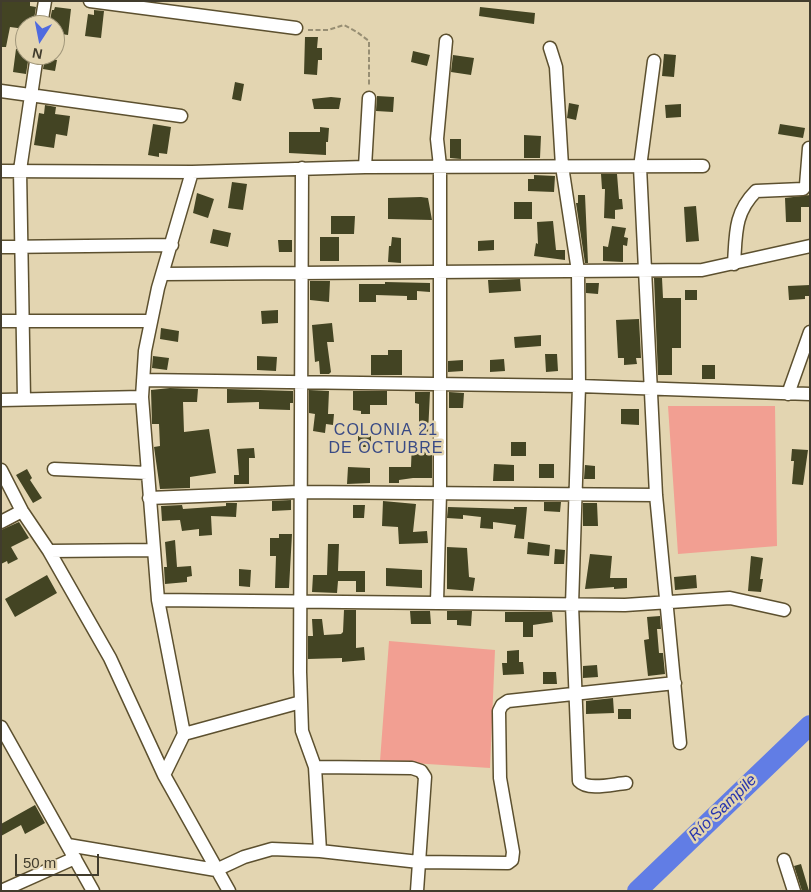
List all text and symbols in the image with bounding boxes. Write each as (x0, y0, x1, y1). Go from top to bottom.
north arrow (15, 15, 65, 65)
text: N (31, 45, 44, 63)
district label: COLONIA 21 DE OCTUBRE (327, 421, 445, 459)
water label: Río Sampile (685, 771, 761, 845)
scale bar (18, 844, 101, 876)
text: 50 m (23, 854, 56, 871)

